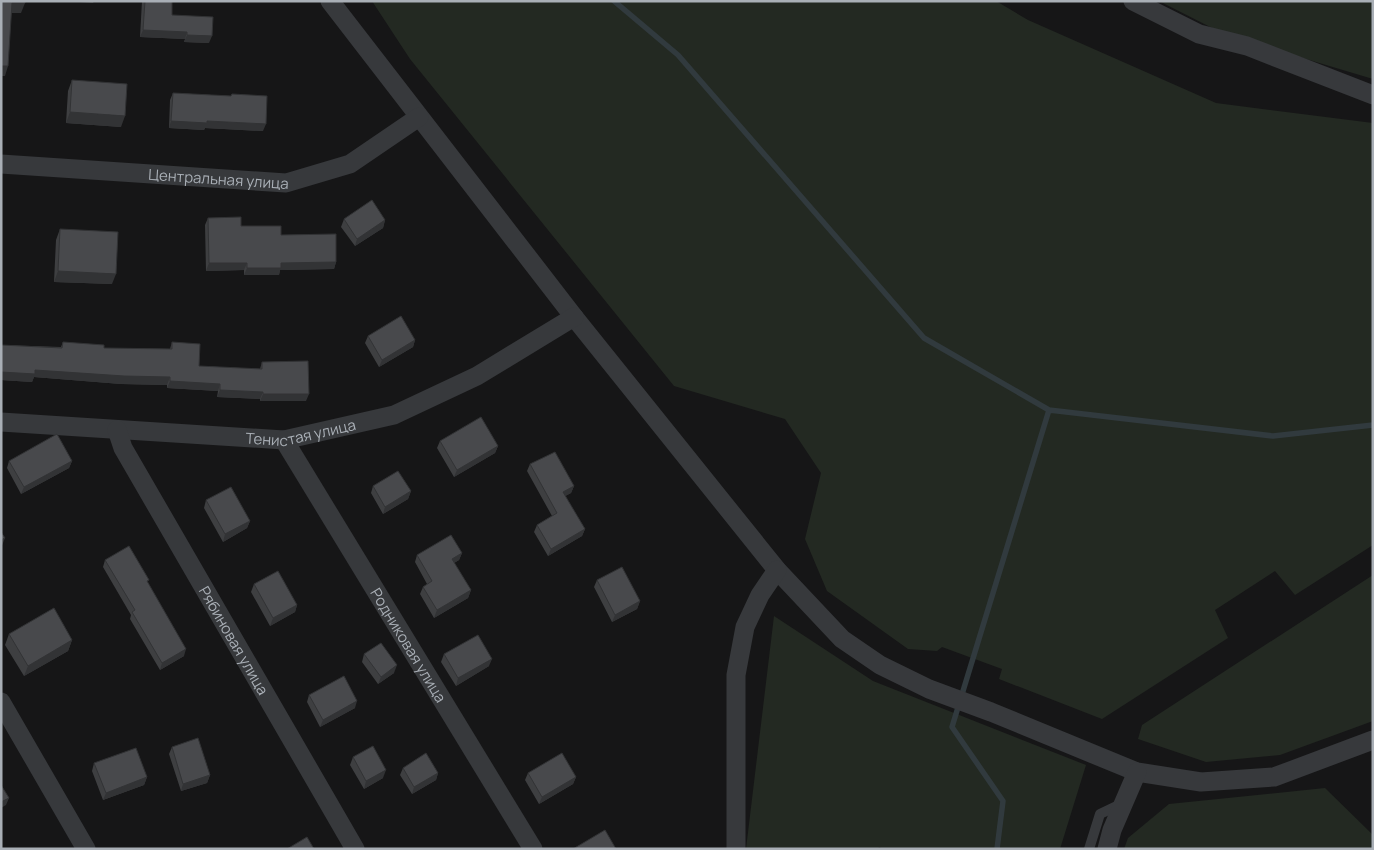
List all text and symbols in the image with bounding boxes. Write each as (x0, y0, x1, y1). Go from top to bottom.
street label: Центральная улица (148, 163, 289, 194)
street label: Тенистая улица (245, 414, 358, 451)
street label: Рябиновая улица (194, 582, 274, 698)
street label: Родниковая улица (366, 584, 452, 706)

